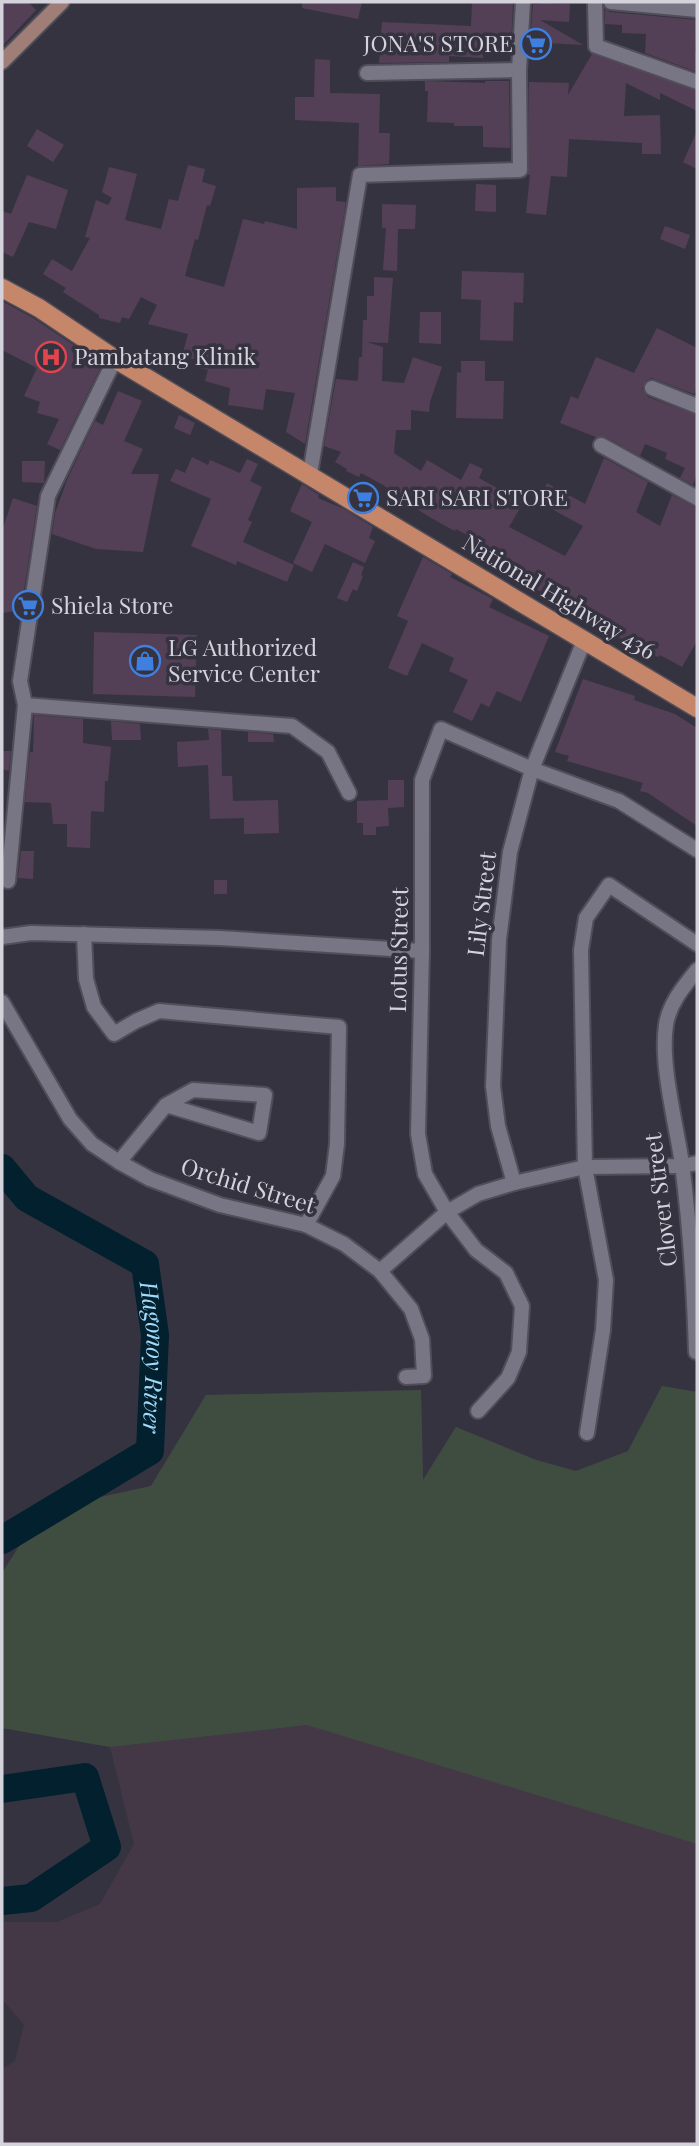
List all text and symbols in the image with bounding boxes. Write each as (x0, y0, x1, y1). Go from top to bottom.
place label: JONA'S STORE (362, 27, 513, 58)
supermarket icon: JONA'S STORE (519, 27, 553, 61)
hospital icon: Pambatang Klinik (34, 340, 68, 374)
place label: Pambatang Klinik (74, 340, 256, 371)
supermarket icon: SARI SARI STORE (346, 481, 380, 515)
place label: SARI SARI STORE (386, 481, 568, 512)
street label: National Highway 436 (457, 526, 662, 666)
supermarket icon: Shiela Store (11, 589, 45, 623)
place label: Shiela Store (51, 589, 173, 620)
place label: LG Authorized Service Center (168, 631, 320, 688)
shop icon: LG Authorized Service Center (128, 644, 162, 678)
street label: Lily Street (459, 849, 502, 958)
street label: Lotus Street (381, 886, 414, 1013)
street label: Clover Street (636, 1131, 683, 1269)
street label: Orchid Street (177, 1149, 320, 1220)
water label: Hagonoy River (133, 1278, 173, 1435)

